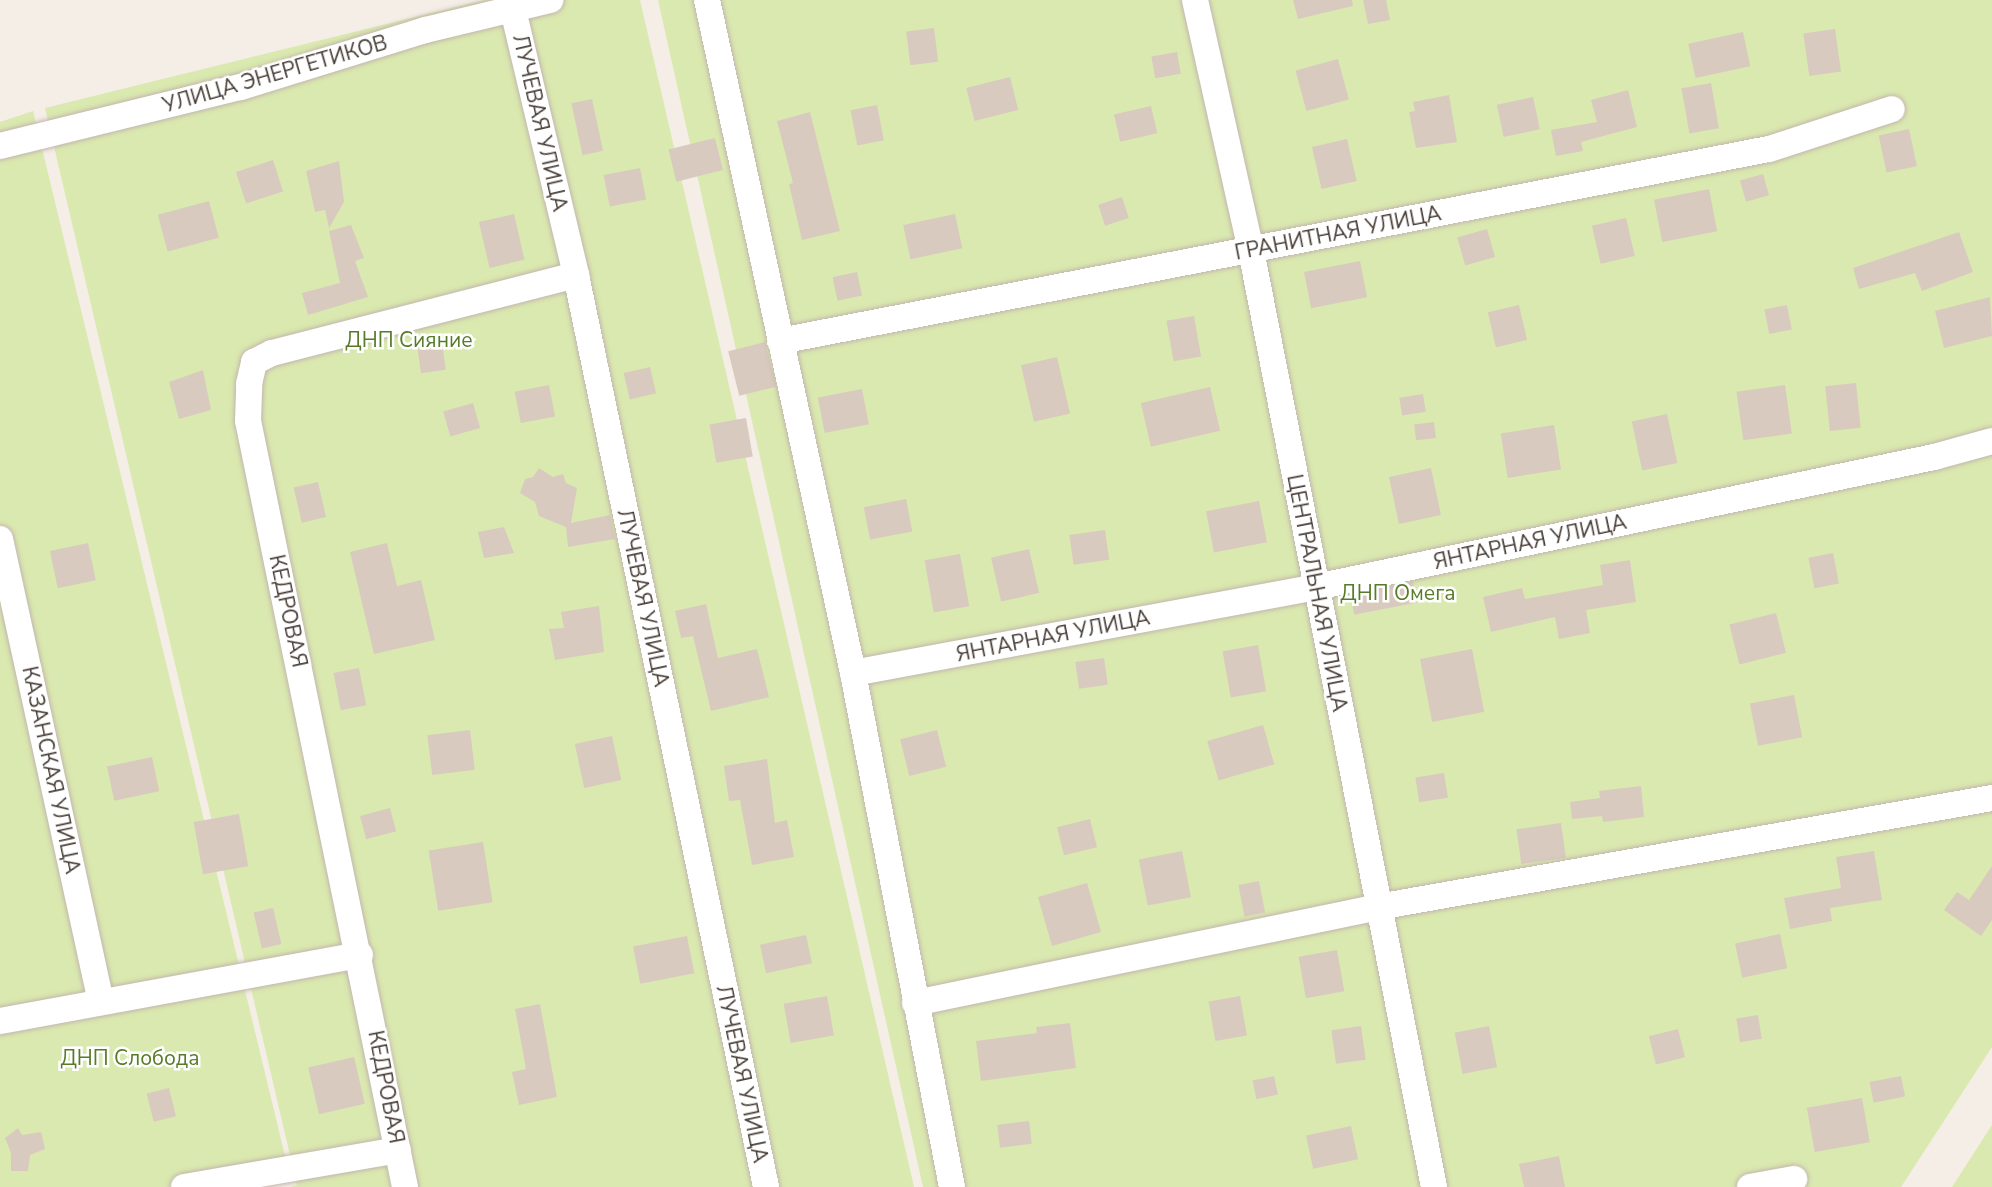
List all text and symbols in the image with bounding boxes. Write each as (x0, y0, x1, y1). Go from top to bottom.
street label: УЛИЦА ЭНЕРГЕТИКОВ (160, 30, 390, 118)
street label: ЛУЧЕВАЯ УЛИЦА (507, 32, 573, 214)
street label: ГРАНИТНАЯ УЛИЦА (1233, 201, 1443, 265)
park label: ДНП Сияние (345, 327, 473, 353)
street label: ЦЕНТРАЛЬНАЯ УЛИЦА (1282, 472, 1352, 714)
street label: ЛУЧЕВАЯ УЛИЦА (612, 507, 674, 689)
street label: ЯНТАРНАЯ УЛИЦА (1431, 509, 1629, 575)
street label: КЕДРОВАЯ (264, 552, 312, 670)
park label: ДНП Омега (1340, 580, 1456, 606)
street label: ЯНТАРНАЯ УЛИЦА (954, 605, 1152, 667)
street label: КАЗАНСКАЯ УЛИЦА (17, 664, 85, 876)
street label: ЛУЧЕВАЯ УЛИЦА (711, 983, 773, 1165)
street label: КЕДРОВАЯ (363, 1028, 409, 1146)
park label: ДНП Слобода (60, 1045, 200, 1071)

